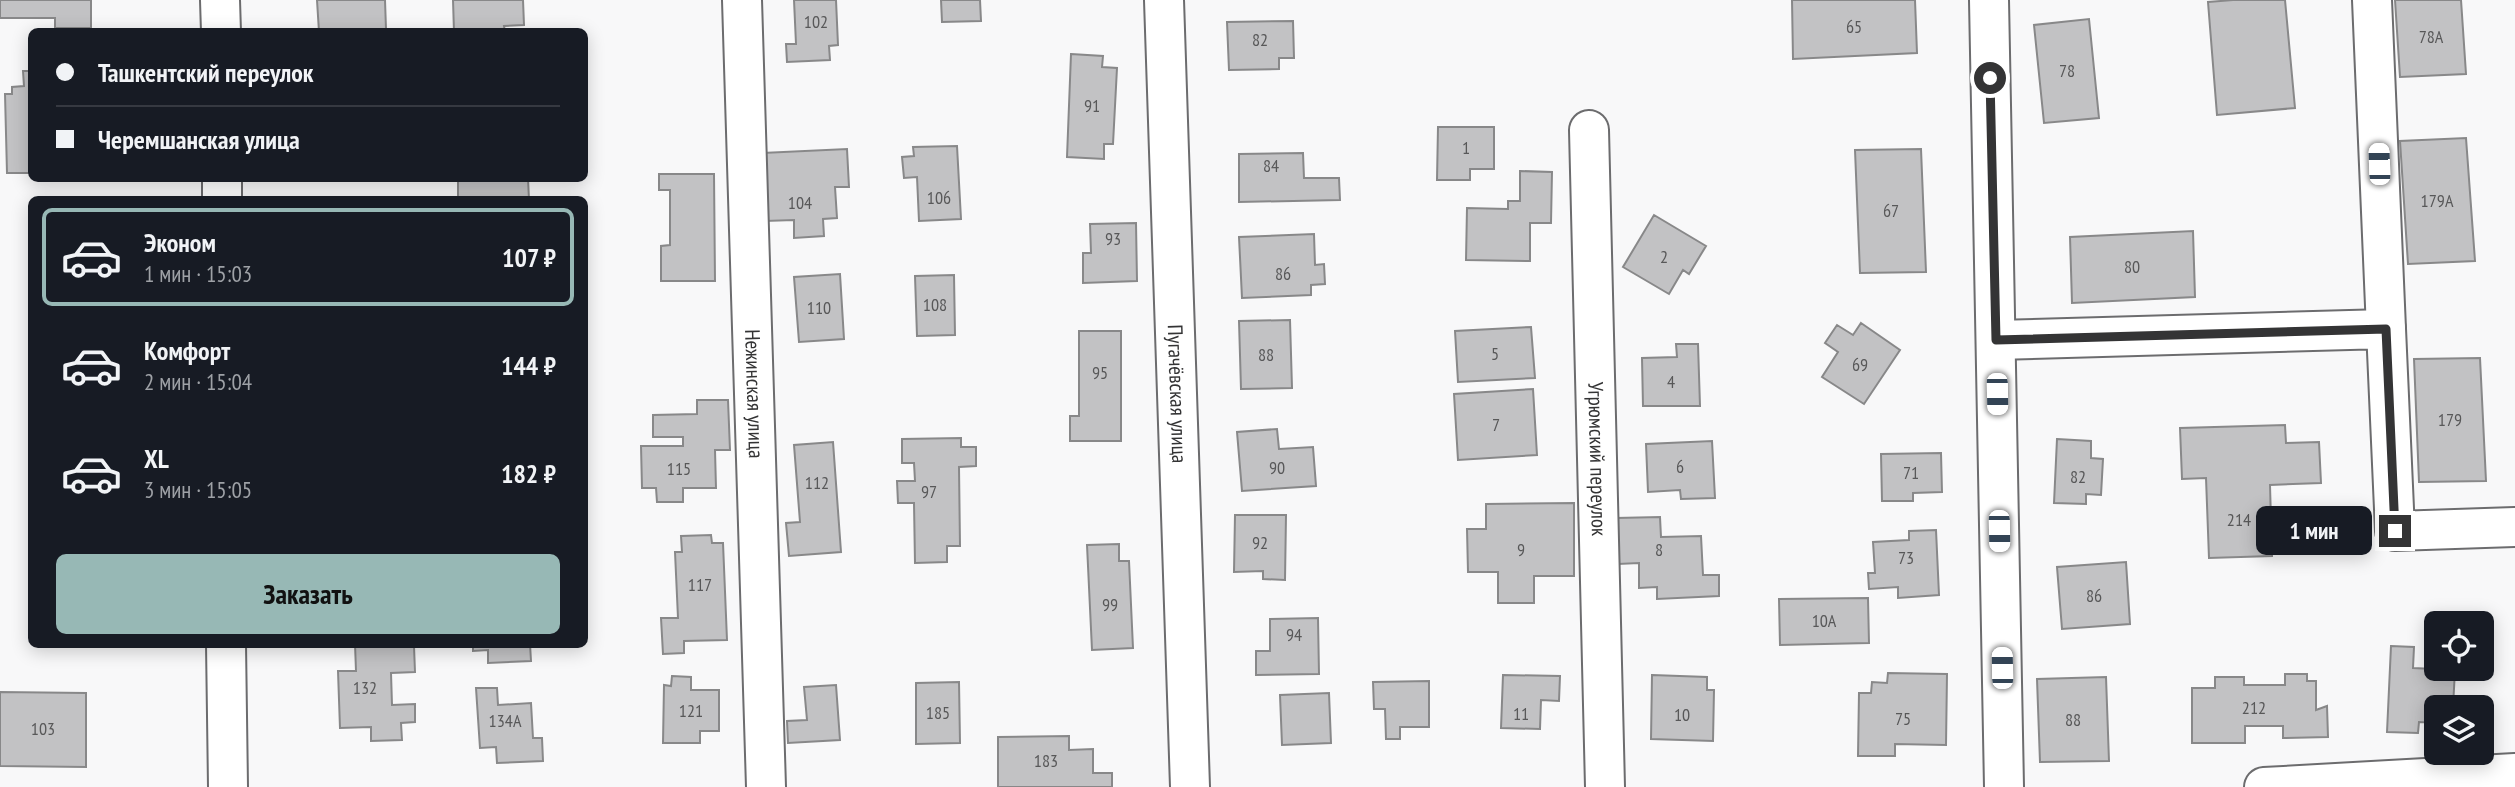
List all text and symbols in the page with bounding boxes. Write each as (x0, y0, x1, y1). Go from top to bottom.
house number: 102 (804, 10, 828, 33)
house number: 65 (1846, 15, 1862, 38)
house number: 78А (2419, 25, 2444, 48)
house number: 82 (1252, 28, 1268, 51)
text: Ташкентский переулок (98, 56, 313, 89)
house number: 78 (2059, 59, 2075, 82)
route start (1974, 62, 2006, 94)
house number: 91 (1084, 94, 1100, 117)
text: Черемшанская улица (98, 123, 300, 156)
house number: 1 (1462, 136, 1470, 159)
car (2368, 143, 2391, 185)
house number: 84 (1263, 154, 1279, 177)
house number: 106 (927, 186, 951, 209)
house number: 179А (2421, 189, 2454, 212)
house number: 104 (788, 191, 812, 214)
house number: 67 (1883, 199, 1899, 222)
icon: car (60, 226, 123, 289)
text: Эконом (144, 226, 216, 259)
house number: 93 (1105, 227, 1121, 250)
text: 107 ₽ (502, 241, 556, 274)
house number: 2 (1660, 245, 1668, 268)
house number: 80 (2124, 255, 2140, 278)
text: 1 мин · 15:03 (144, 259, 252, 288)
house number: 86 (1275, 262, 1291, 285)
house number: 108 (923, 293, 947, 316)
house number: 110 (807, 296, 831, 319)
street label: Пугачёвская улица (1162, 324, 1193, 464)
street label: Нежинская улица (739, 329, 770, 459)
icon: car (60, 334, 123, 397)
text: Комфорт (144, 334, 230, 367)
house number: 5 (1491, 342, 1499, 365)
house number: 88 (1258, 343, 1274, 366)
text: 144 ₽ (501, 349, 556, 382)
house number: 69 (1852, 353, 1868, 376)
house number: 95 (1092, 361, 1108, 384)
text: 2 мин · 15:04 (144, 367, 252, 396)
house number: 4 (1667, 370, 1675, 393)
car (1987, 373, 2008, 415)
street label: Угрюмский переулок (1582, 381, 1613, 536)
house number: 179 (2438, 408, 2462, 431)
house number: 7 (1492, 413, 1500, 436)
icon: car (60, 442, 123, 505)
text: XL (144, 442, 169, 475)
house number: 6 (1676, 455, 1684, 478)
house number: 90 (1269, 456, 1285, 479)
text: 182 ₽ (501, 457, 556, 490)
house number: 115 (667, 457, 691, 480)
house number: 71 (1903, 461, 1919, 484)
house number: 82 (2070, 465, 2086, 488)
house number: 112 (805, 471, 829, 494)
text: 3 мин · 15:05 (144, 475, 252, 504)
house number: 97 (921, 480, 937, 503)
callout: 1 мин (2255, 506, 2370, 556)
house number: 214 (2227, 508, 2251, 531)
car (1989, 510, 2010, 552)
route end (2379, 515, 2411, 547)
text: 1 мин (2289, 516, 2339, 545)
house number: 92 (1252, 531, 1268, 554)
house number: 9 (1517, 538, 1525, 561)
house number: 8 (1655, 538, 1663, 561)
house number: 73 (1898, 546, 1914, 569)
button: Заказать (56, 554, 560, 634)
house number: 117 (688, 573, 712, 596)
house number: 86 (2086, 584, 2102, 607)
house number: 99 (1102, 593, 1118, 616)
house number: 10А (1812, 609, 1837, 632)
map controls (2424, 611, 2494, 765)
button: locate (2424, 611, 2494, 681)
house number: 94 (1286, 623, 1302, 646)
car (1992, 647, 2013, 689)
house number: 132 (353, 676, 377, 699)
button: layers (2424, 695, 2494, 765)
house number: 212 (2242, 696, 2266, 719)
house number: 121 (679, 699, 703, 722)
house number: 185 (926, 701, 950, 724)
house number: 11 (1513, 702, 1529, 725)
house number: 10 (1674, 703, 1690, 726)
house number: 75 (1895, 707, 1911, 730)
house number: 88 (2065, 708, 2081, 731)
house number: 134А (489, 709, 522, 732)
house number: 103 (31, 717, 55, 740)
house number: 183 (1034, 749, 1058, 772)

